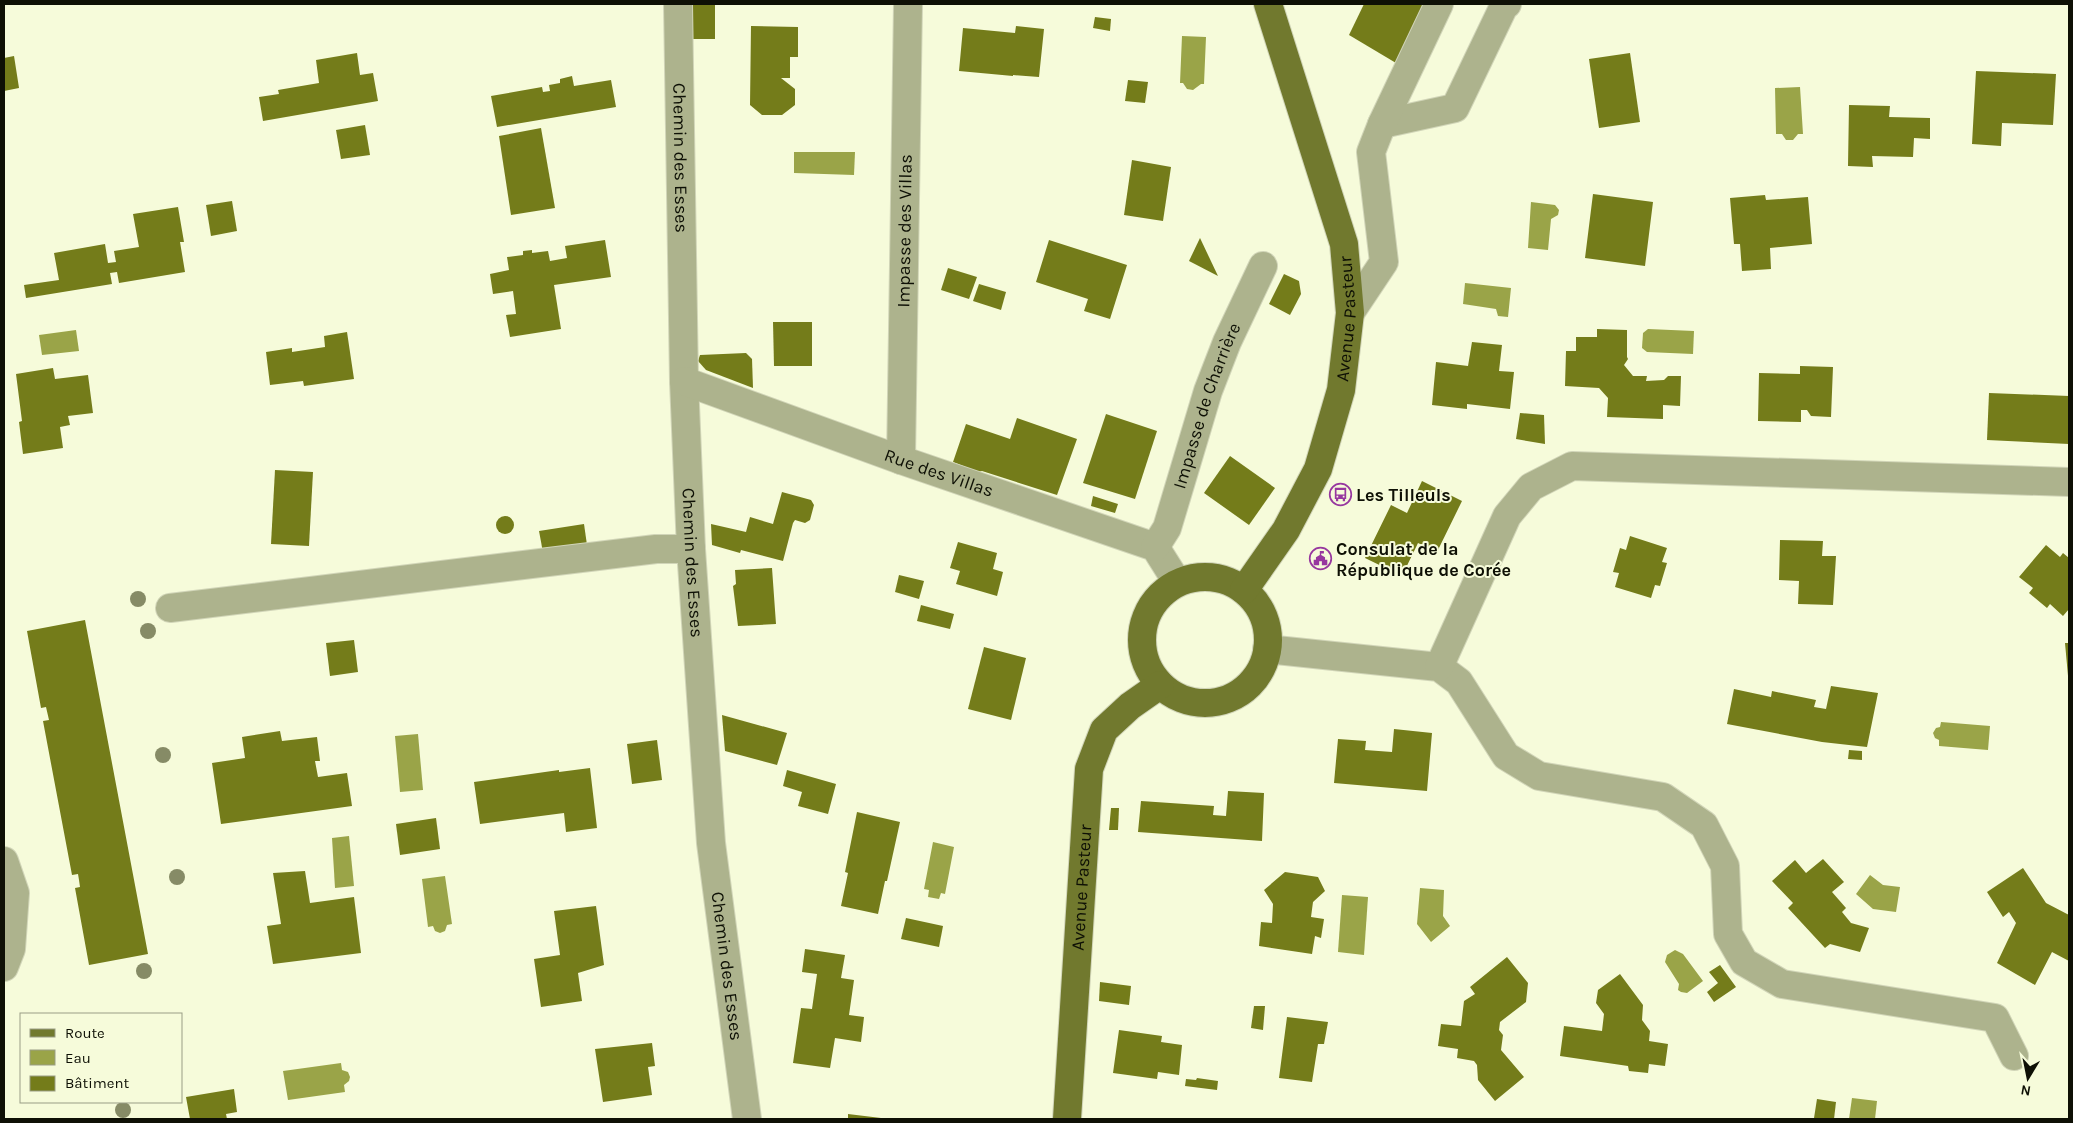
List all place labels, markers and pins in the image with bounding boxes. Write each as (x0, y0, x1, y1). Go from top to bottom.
bus stop icon: Les Tilleuls (1328, 483, 1352, 507)
place label: Les Tilleuls (1356, 484, 1451, 506)
place label: Consulat de la République de Corée (1336, 538, 1511, 581)
public building icon: Consulat de la République de Corée (1308, 547, 1332, 571)

